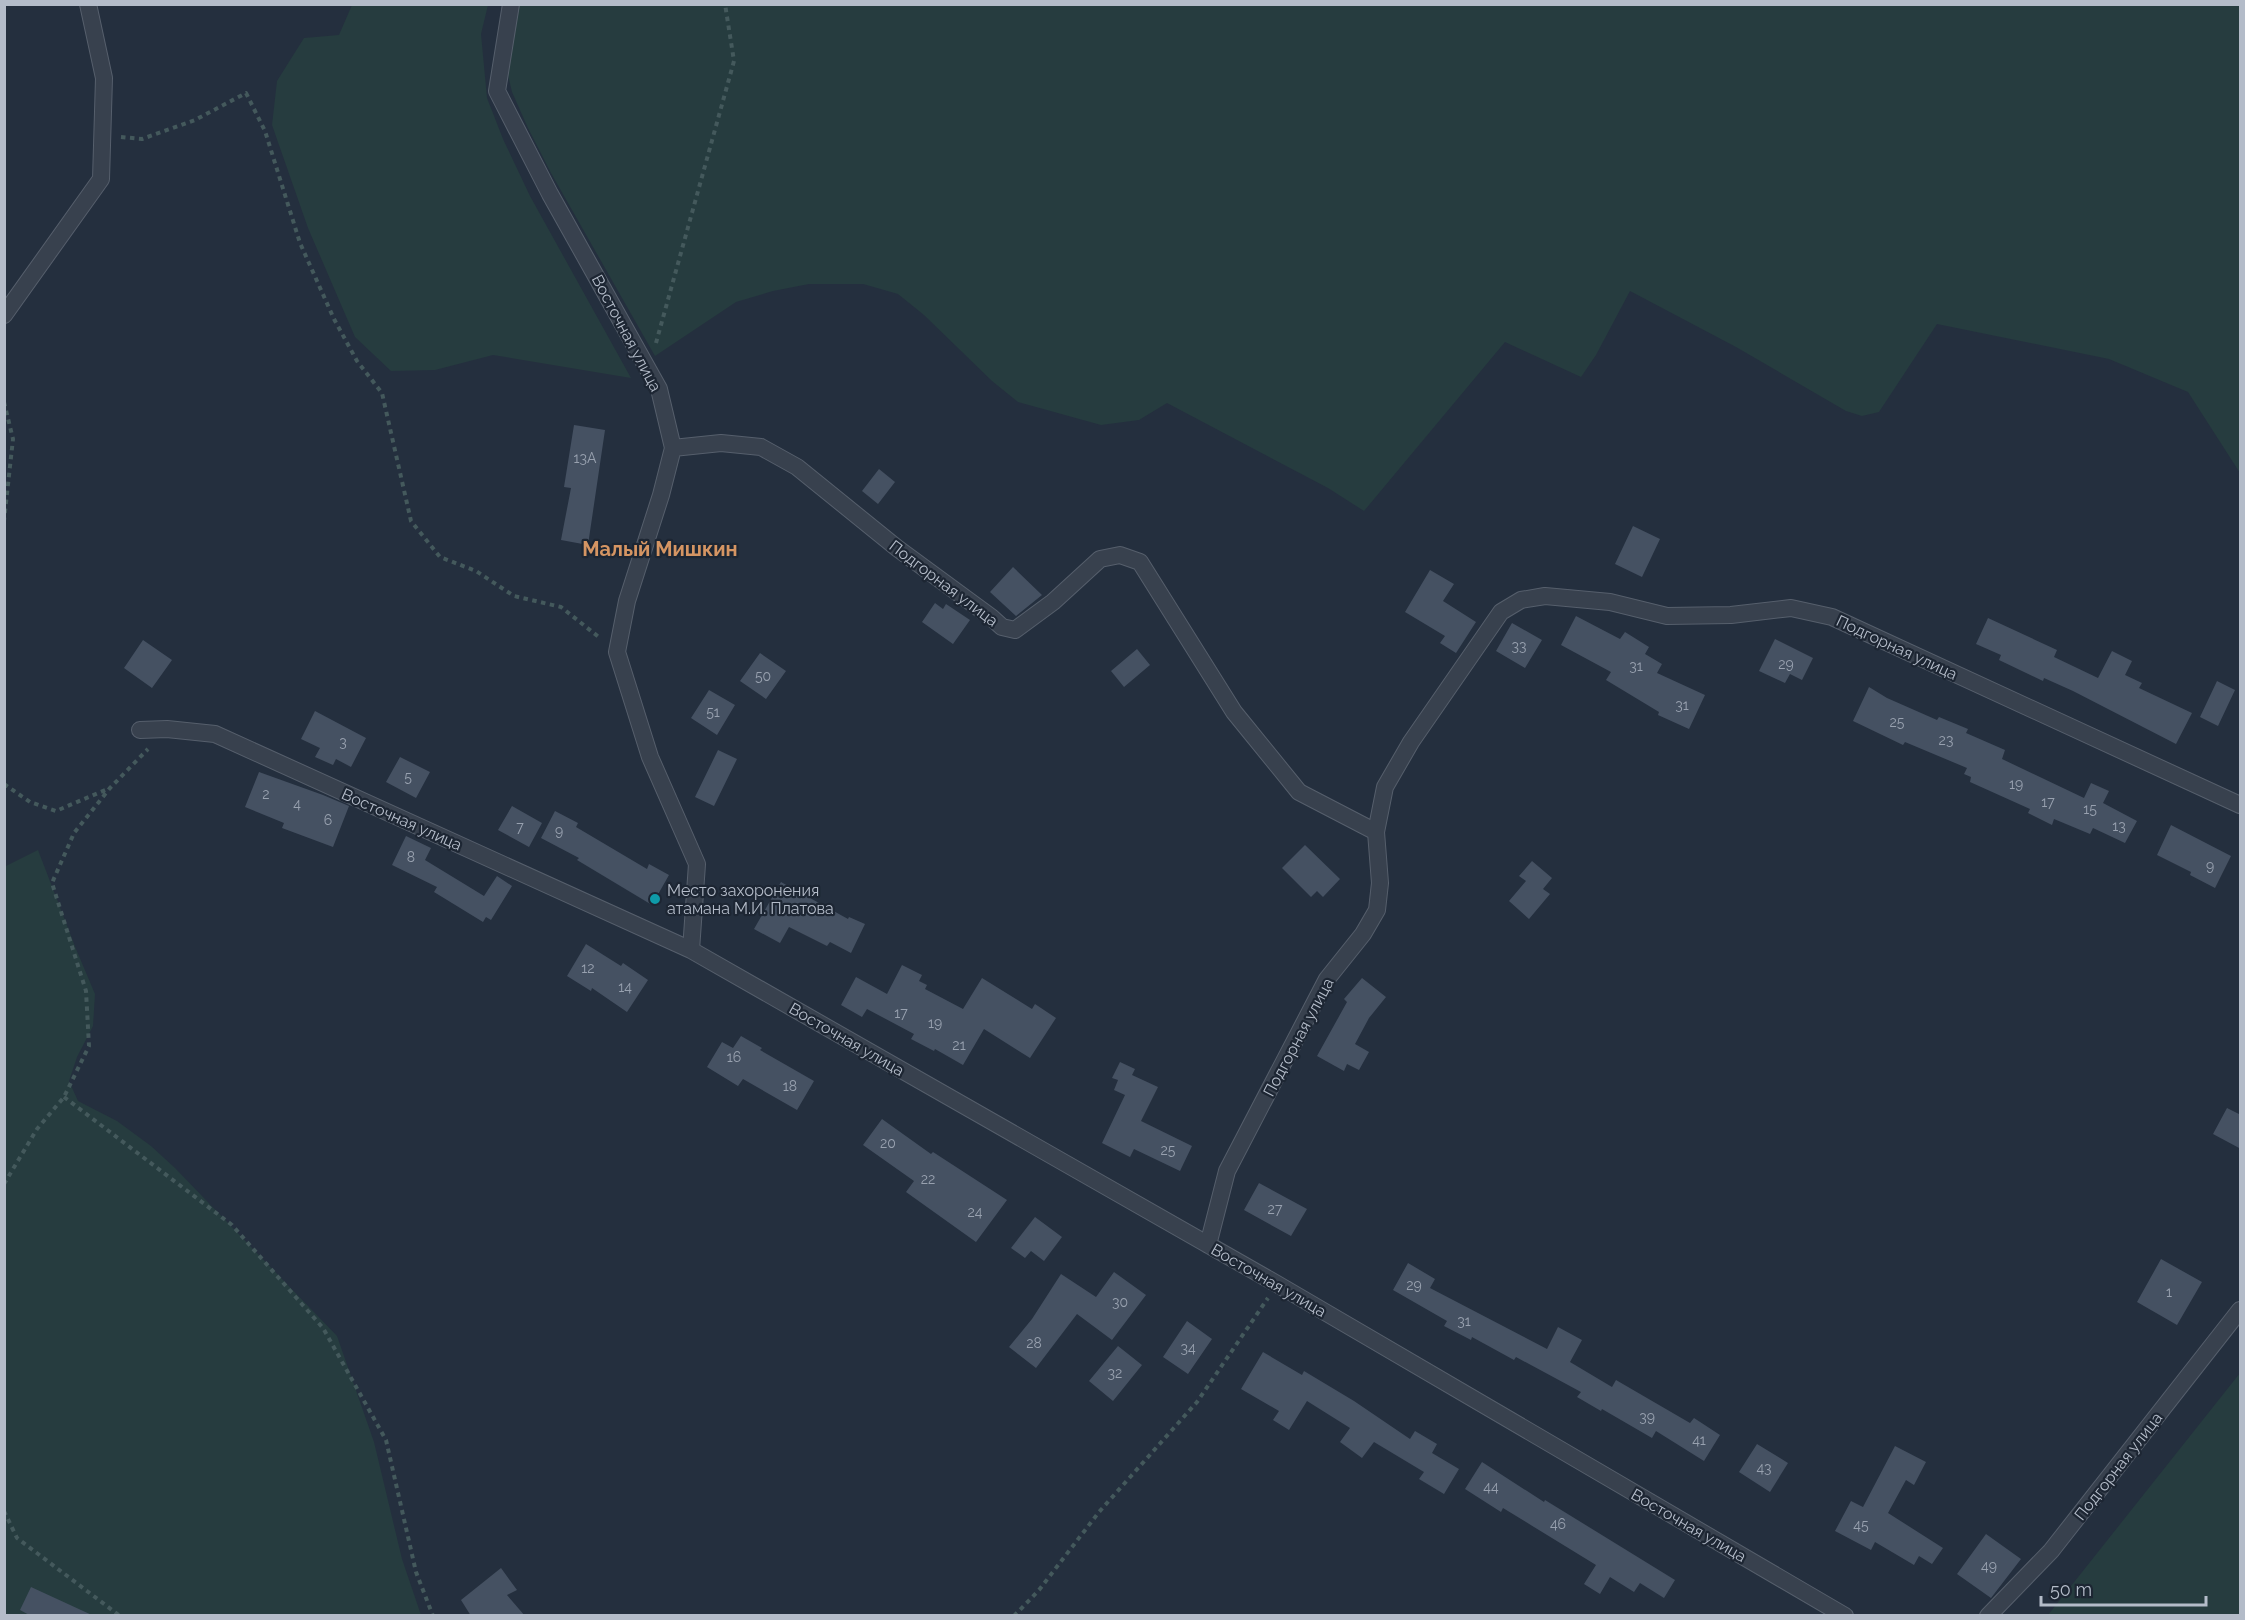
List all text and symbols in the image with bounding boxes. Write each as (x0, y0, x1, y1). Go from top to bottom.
street label: Восточная улица (588, 272, 665, 395)
house number: 13А (574, 450, 597, 466)
street label: Подгорная улица (886, 536, 1002, 631)
district label: Малый Мишкин (582, 537, 738, 561)
street label: Подгорная улица (1833, 611, 1960, 684)
house number: 33 (1512, 638, 1526, 654)
house number: 29 (1778, 656, 1794, 672)
house number: 31 (1629, 658, 1643, 674)
house number: 50 (755, 668, 771, 684)
house number: 31 (1675, 697, 1689, 713)
house number: 51 (706, 704, 720, 720)
house number: 25 (1890, 714, 1905, 730)
house number: 23 (1939, 732, 1953, 748)
house number: 3 (339, 734, 347, 750)
house number: 5 (404, 769, 412, 785)
house number: 19 (2009, 776, 2023, 792)
street label: Восточная улица (339, 784, 465, 854)
house number: 2 (262, 786, 270, 802)
house number: 17 (2041, 794, 2055, 810)
house number: 4 (293, 796, 301, 812)
house number: 15 (2083, 801, 2097, 817)
house number: 6 (324, 812, 332, 828)
house number: 13 (2112, 818, 2126, 834)
house number: 7 (516, 819, 524, 835)
house number: 9 (555, 823, 563, 839)
house number: 8 (407, 849, 415, 865)
house number: 9 (2206, 858, 2214, 874)
place label: Место захоронения атамана М.И. Платова (667, 881, 834, 918)
marker: Место захоронения атамана М.И. Платова (648, 892, 662, 906)
house number: 12 (581, 960, 595, 976)
street label: Подгорная улица (1259, 975, 1338, 1100)
house number: 14 (618, 979, 632, 995)
street label: Восточная улица (786, 999, 908, 1080)
house number: 17 (894, 1005, 908, 1021)
house number: 19 (928, 1015, 942, 1031)
house number: 21 (952, 1037, 966, 1053)
house number: 16 (727, 1049, 741, 1065)
house number: 18 (783, 1078, 797, 1094)
house number: 20 (880, 1135, 896, 1151)
house number: 25 (1161, 1142, 1176, 1158)
house number: 22 (921, 1171, 935, 1187)
house number: 27 (1268, 1201, 1283, 1217)
house number: 24 (968, 1204, 983, 1220)
street label: Восточная улица (1208, 1240, 1330, 1321)
house number: 29 (1406, 1277, 1422, 1293)
house number: 1 (2166, 1284, 2172, 1300)
house number: 30 (1112, 1294, 1128, 1310)
house number: 31 (1457, 1313, 1471, 1329)
house number: 28 (1026, 1335, 1042, 1351)
house number: 34 (1180, 1340, 1196, 1356)
house number: 32 (1108, 1365, 1122, 1381)
house number: 39 (1639, 1409, 1655, 1425)
street label: Подгорная улица (2070, 1409, 2166, 1524)
house number: 41 (1692, 1432, 1706, 1448)
house number: 43 (1756, 1460, 1772, 1476)
house number: 44 (1483, 1479, 1499, 1495)
street label: Восточная улица (1628, 1485, 1750, 1566)
house number: 46 (1550, 1516, 1566, 1532)
house number: 45 (1853, 1517, 1869, 1533)
house number: 49 (1981, 1558, 1997, 1574)
scale bar (2041, 1569, 2206, 1607)
text: 50 m (2050, 1579, 2092, 1600)

